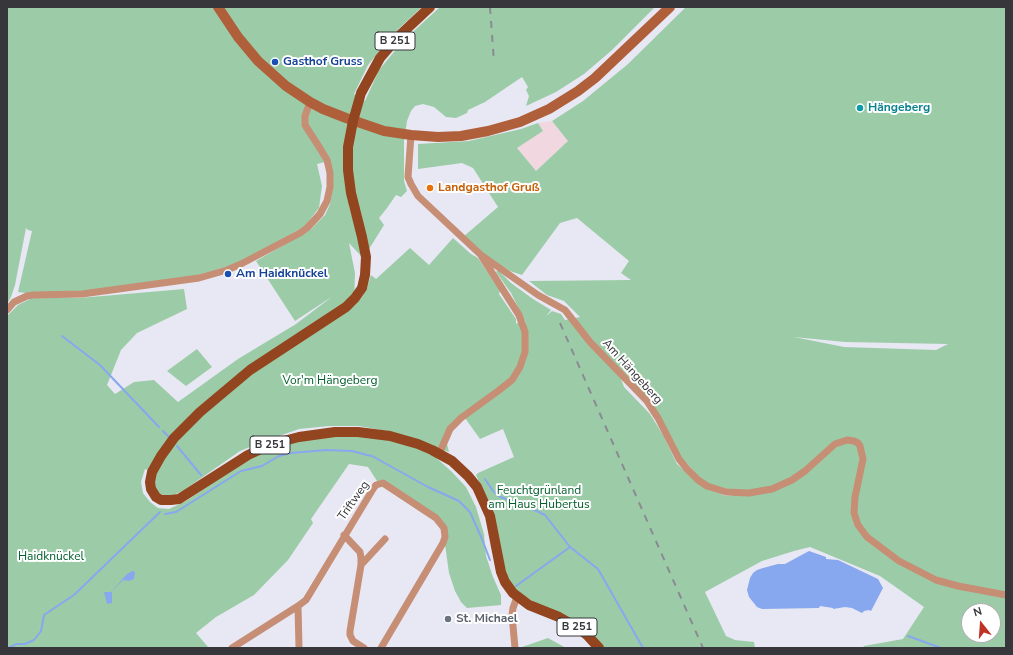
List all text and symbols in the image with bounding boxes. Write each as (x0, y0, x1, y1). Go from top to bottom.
road number: B 251 (375, 32, 415, 50)
place label: Gasthof Gruss (283, 55, 362, 69)
marker: Gasthof Gruss (270, 57, 280, 67)
place label: Hängeberg (868, 101, 930, 115)
marker: Hängeberg (855, 103, 865, 113)
place label: Landgasthof Gruß (438, 181, 540, 195)
marker: Landgasthof Gruß (425, 183, 435, 193)
place label: Am Haidknückel (236, 267, 327, 281)
marker: Am Haidknückel (223, 269, 233, 279)
street label: Am Hängeberg (599, 337, 665, 407)
park label: Vor'm Hängeberg (283, 374, 377, 388)
road number: B 251 (250, 436, 290, 454)
street label: Triftweg (335, 479, 373, 523)
park label: Feuchtgrünland am Haus Hubertus (488, 484, 590, 512)
park label: Haidknückel (18, 550, 84, 564)
north arrow (961, 603, 1001, 643)
text: N (972, 604, 984, 620)
place label: St. Michael (456, 612, 518, 626)
marker: St. Michael (443, 614, 453, 624)
road number: B 251 (557, 618, 597, 636)

